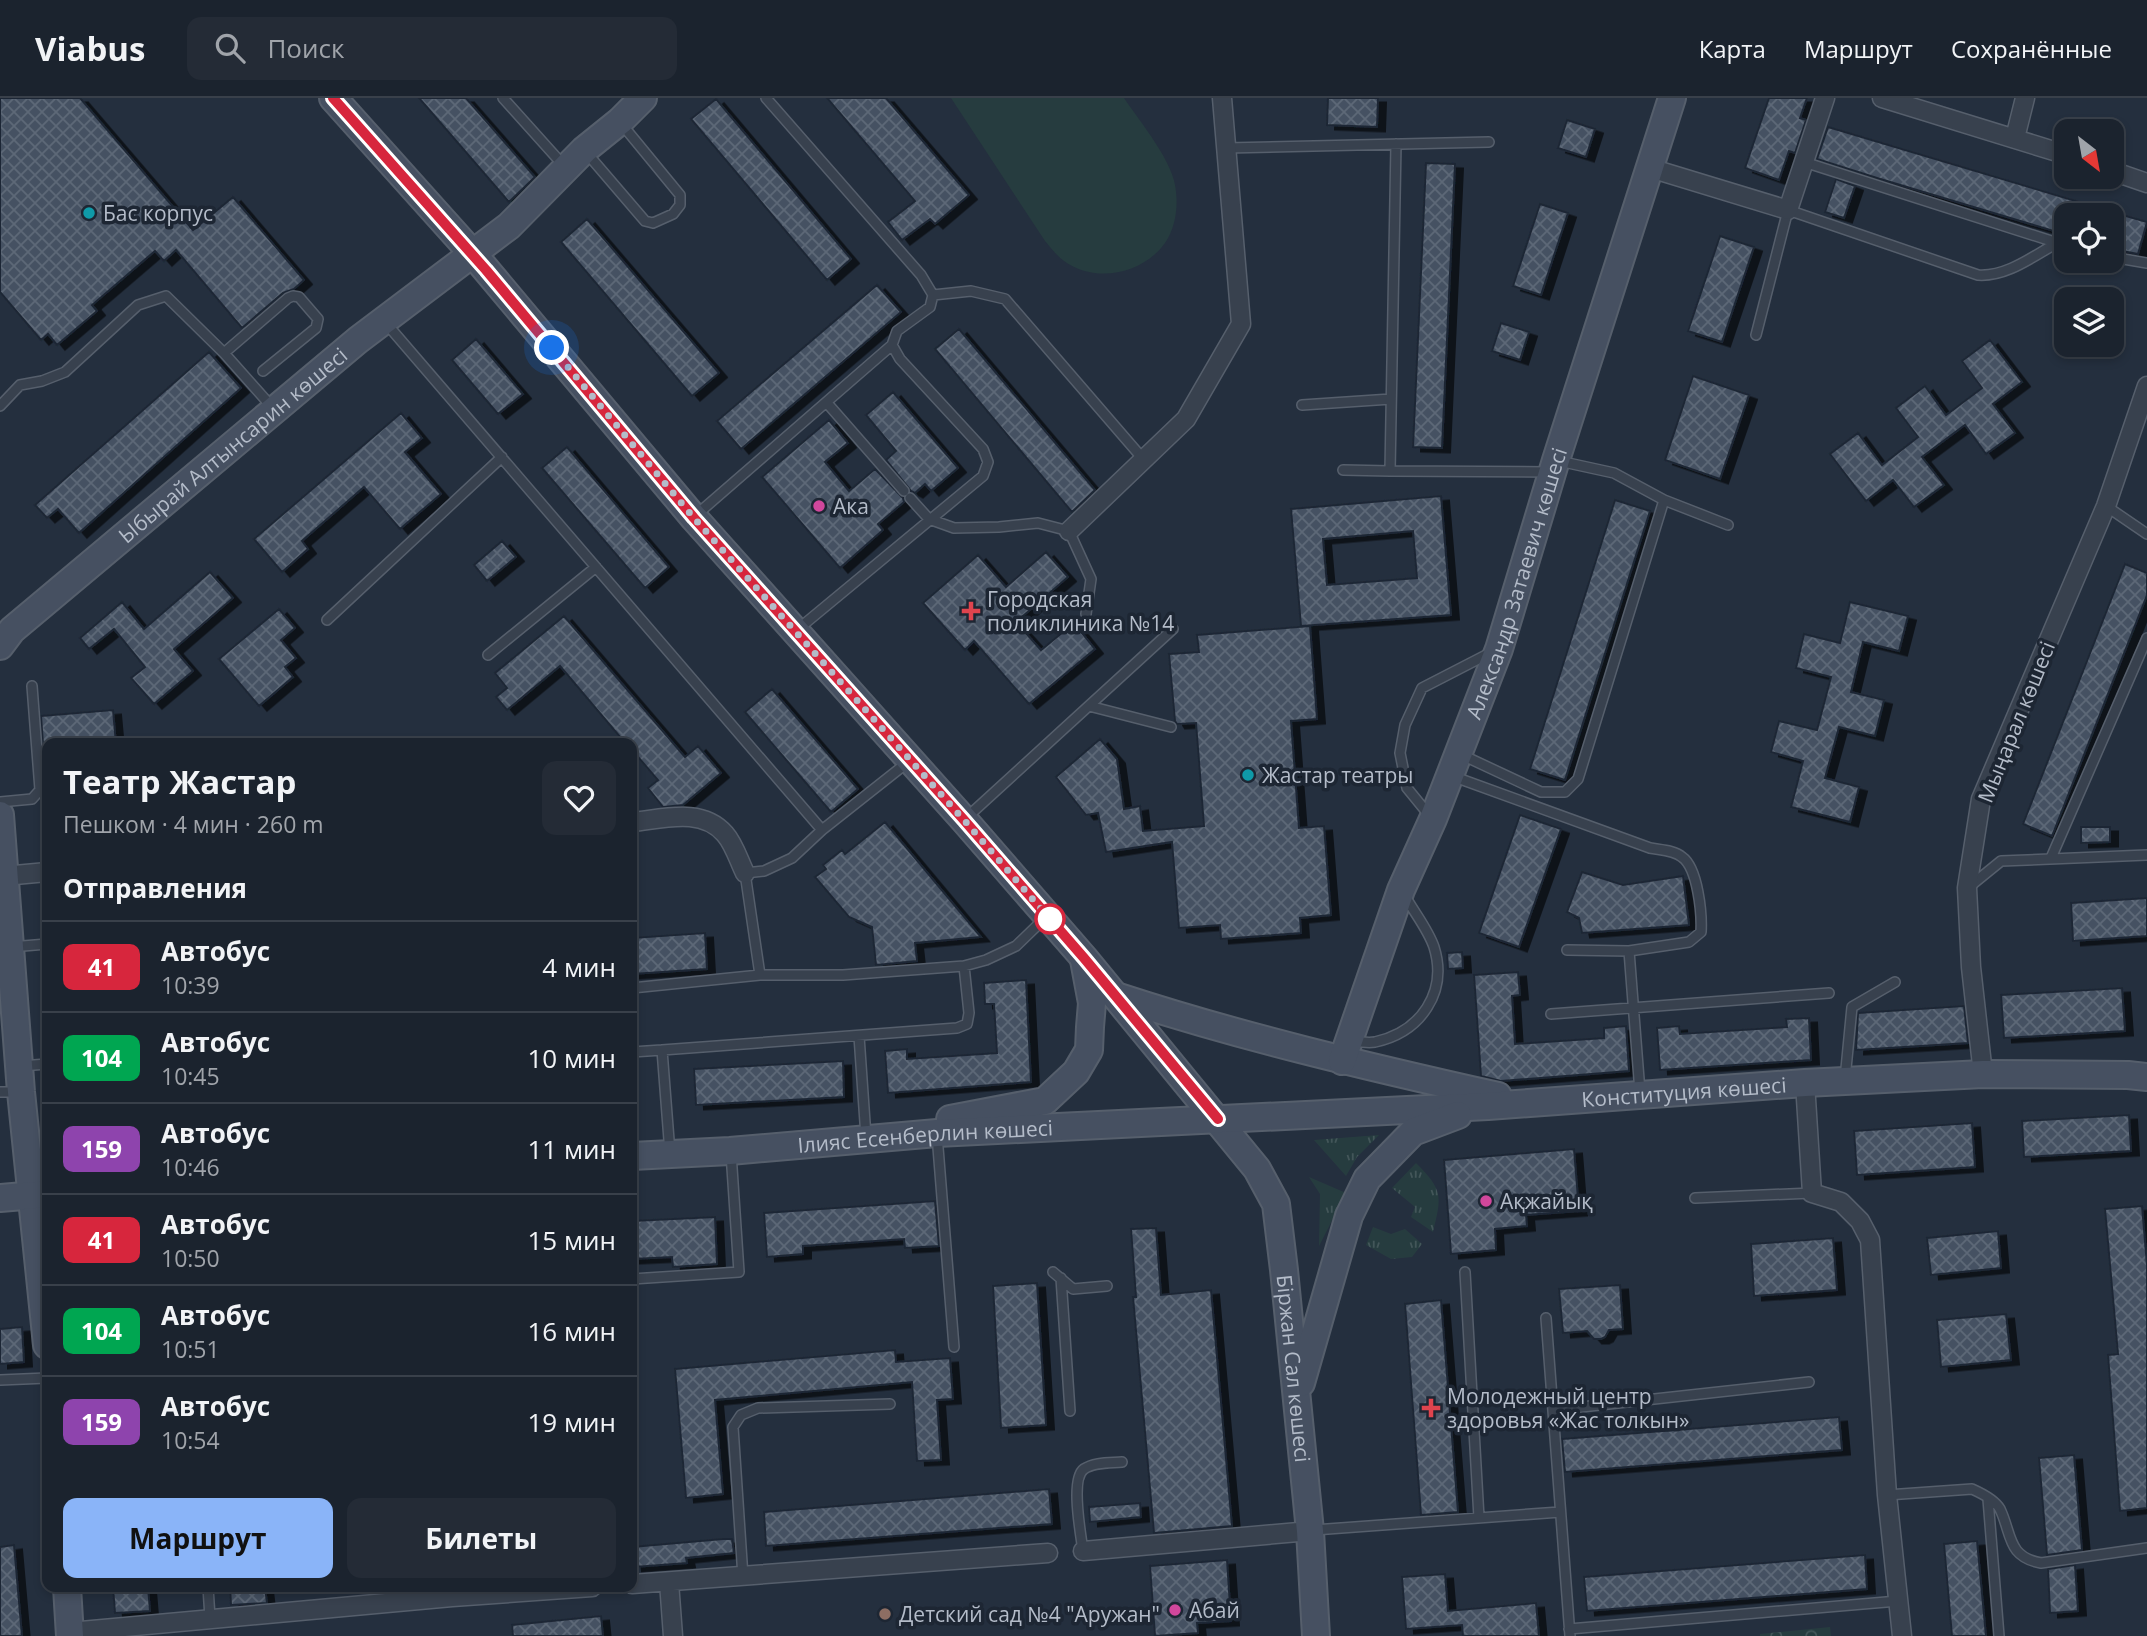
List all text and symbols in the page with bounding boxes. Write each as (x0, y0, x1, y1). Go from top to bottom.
search box (187, 17, 677, 80)
text: Viabus (35, 26, 145, 71)
icon: search (211, 29, 249, 67)
text: Поиск (267, 30, 344, 66)
text: Карта (1699, 32, 1766, 65)
text: Маршрут (1804, 32, 1913, 65)
text: Сохранённые (1951, 32, 2112, 65)
north arrow (2054, 119, 2124, 189)
map controls (2054, 119, 2124, 357)
place label: Бас корпус (103, 199, 213, 227)
button: locate (2054, 203, 2124, 273)
marker: Бас корпус (81, 205, 97, 221)
button: layers (2054, 287, 2124, 357)
your location (534, 330, 569, 365)
street label: Ыбырай Алтынсарин көшесі (112, 341, 353, 549)
street label: Александр Затаевич көшесі (1459, 444, 1573, 723)
place label: Ака (833, 492, 869, 520)
marker: Ака (811, 498, 827, 514)
place label: Городская поликлиника №14 (987, 585, 1174, 637)
marker: Городская поликлиника №14 (961, 601, 981, 621)
street label: Мыңарал көшесі (1971, 637, 2061, 807)
text: Театр Жастар (63, 759, 296, 804)
button: heart (542, 761, 616, 835)
place label: Жастар театры (1262, 761, 1413, 789)
marker: Жастар театры (1240, 767, 1256, 783)
text: Пешком · 4 мин · 260 m (63, 808, 324, 840)
text: Отправления (63, 870, 247, 906)
unlabelled marker (1035, 904, 1065, 934)
text: Автобус (161, 933, 270, 969)
text: 4 мин (542, 949, 616, 985)
text: 41 (88, 950, 115, 983)
text: 10:39 (161, 969, 220, 1001)
text: Автобус (161, 1024, 270, 1060)
text: 10 мин (527, 1040, 616, 1076)
text: 104 (81, 1041, 122, 1074)
text: 10:45 (161, 1060, 220, 1092)
street label: Конституция көшесі (1580, 1070, 1787, 1113)
street label: Ілияс Есенберлин көшесі (796, 1113, 1054, 1159)
text: Автобус (161, 1115, 270, 1151)
text: 11 мин (527, 1131, 616, 1167)
text: 159 (81, 1132, 122, 1165)
text: 10:46 (161, 1151, 220, 1183)
place label: Ақжайық (1500, 1187, 1593, 1215)
marker: Ақжайық (1478, 1193, 1494, 1209)
text: Автобус (161, 1206, 270, 1242)
text: 15 мин (527, 1222, 616, 1258)
text: 41 (88, 1223, 115, 1256)
text: 10:50 (161, 1242, 220, 1274)
street label: Біржан Сал көшесі (1271, 1273, 1317, 1464)
text: Автобус (161, 1297, 270, 1333)
text: 16 мин (527, 1313, 616, 1349)
text: 104 (81, 1314, 122, 1347)
text: 10:51 (161, 1333, 220, 1365)
place label: Молодежный центр здоровья «Жас толкын» (1447, 1382, 1689, 1434)
text: Автобус (161, 1388, 270, 1424)
marker: Молодежный центр здоровья «Жас толкын» (1421, 1398, 1441, 1418)
text: 19 мин (527, 1404, 616, 1440)
text: 159 (81, 1405, 122, 1438)
text: 10:54 (161, 1424, 220, 1456)
button: Маршрут (63, 1498, 333, 1578)
button: Билеты (347, 1498, 616, 1578)
place label: Абай (1189, 1596, 1240, 1624)
place label: Детский сад №4 "Аружан" (899, 1600, 1160, 1628)
marker: Абай (1167, 1602, 1183, 1618)
marker: Детский сад №4 "Аружан" (877, 1606, 893, 1622)

